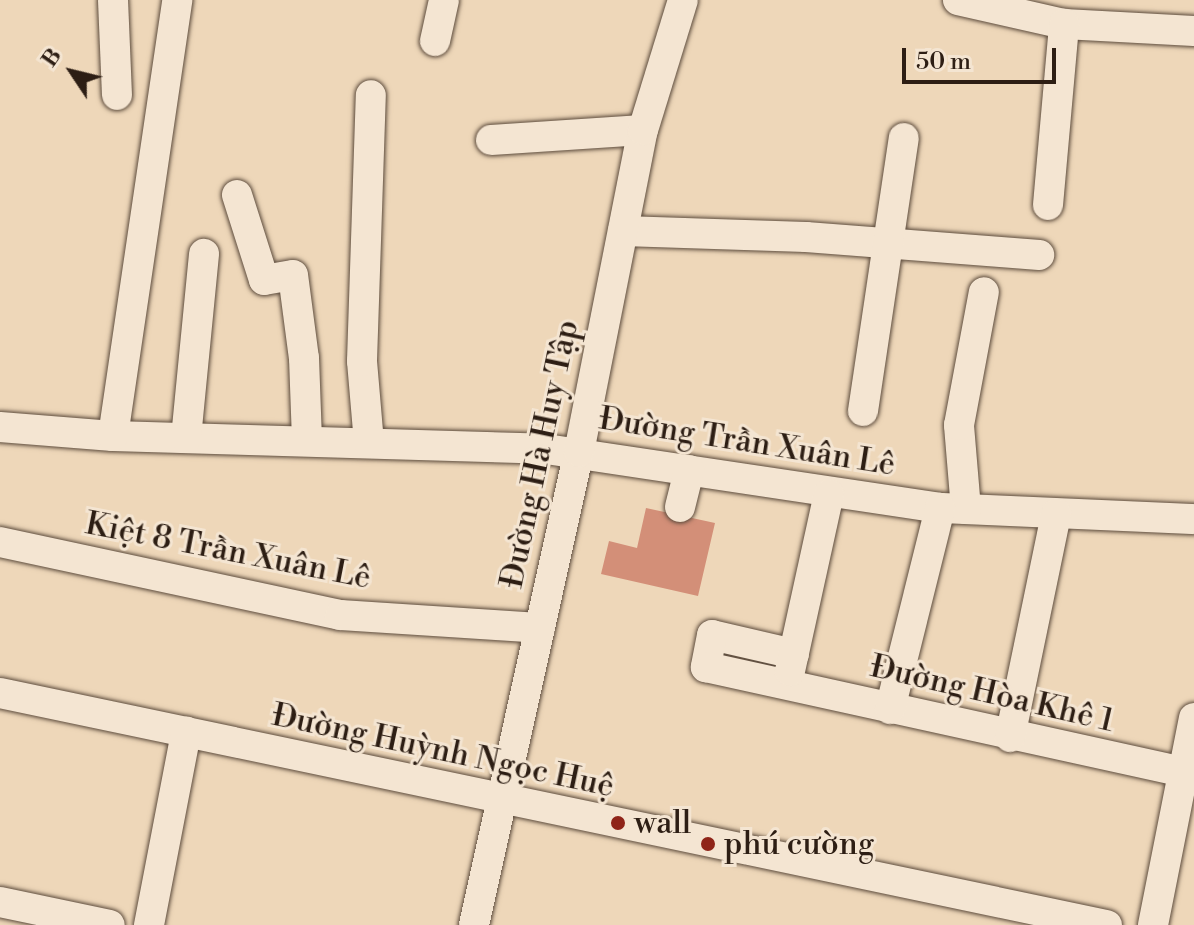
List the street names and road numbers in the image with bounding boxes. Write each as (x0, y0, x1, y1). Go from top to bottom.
street label: Đường Hà Huy Tập (493, 316, 587, 592)
street label: Đường Trần Xuân Lê (596, 400, 898, 484)
street label: Kiệt 8 Trần Xuân Lê (82, 504, 374, 598)
street label: Đường Hòa Khê 1 (867, 647, 1117, 741)
street label: Đường Huỳnh Ngọc Huệ (268, 696, 618, 806)

